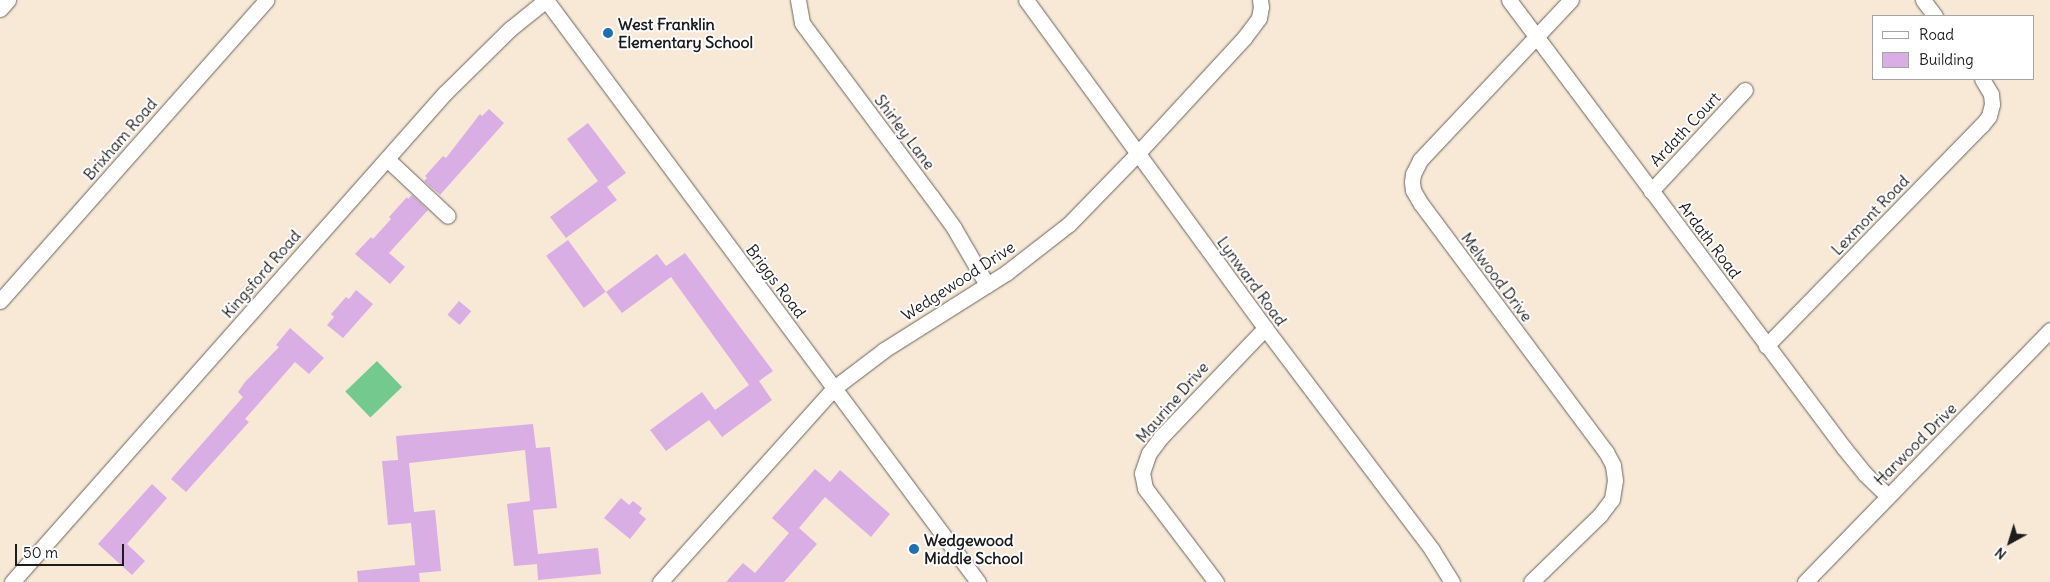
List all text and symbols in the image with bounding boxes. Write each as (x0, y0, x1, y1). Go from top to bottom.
place label: West Franklin Elementary School (618, 14, 753, 52)
legend (1872, 15, 2035, 80)
text: Road (1919, 25, 1954, 44)
marker: West Franklin Elementary School (602, 27, 614, 39)
text: Building (1919, 50, 1974, 69)
street label: Ardath Court (1646, 88, 1724, 170)
street label: Shirley Lane (871, 91, 939, 173)
street label: Brixham Road (79, 94, 161, 184)
street label: Lexmont Road (1827, 171, 1913, 259)
street label: Ardath Road (1675, 198, 1745, 282)
street label: Kingsford Road (218, 226, 304, 322)
street label: Melwood Drive (1457, 229, 1537, 325)
street label: Lynward Road (1213, 233, 1291, 329)
street label: Wedgewood Drive (898, 237, 1018, 325)
street label: Briggs Road (742, 240, 810, 322)
street label: Maurine Drive (1132, 358, 1212, 446)
street label: Harwood Drive (1870, 399, 1960, 489)
north arrow (1985, 517, 2035, 567)
place label: Wedgewood Middle School (924, 530, 1023, 568)
scale bar (18, 534, 126, 566)
text: 50 m (23, 543, 58, 562)
marker: Wedgewood Middle School (908, 543, 920, 555)
text: N (1991, 544, 2010, 564)

